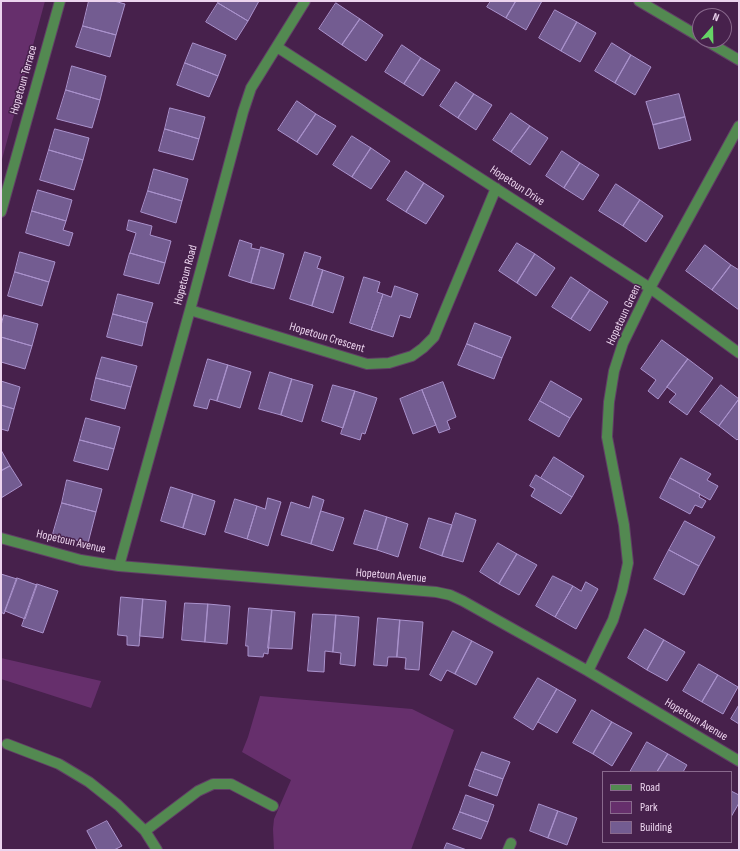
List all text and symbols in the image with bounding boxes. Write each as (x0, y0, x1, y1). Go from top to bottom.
north arrow (692, 8, 732, 48)
text: N (711, 10, 721, 24)
street label: Hopetoun Terrace (7, 44, 41, 116)
street label: Hopetoun Drive (487, 163, 547, 209)
street label: Hopetoun Road (171, 243, 201, 307)
street label: Hopetoun Green (604, 282, 644, 348)
street label: Hopetoun Crescent (288, 320, 366, 356)
street label: Hopetoun Avenue (35, 527, 107, 557)
street label: Hopetoun Avenue (355, 566, 427, 586)
street label: Hopetoun Avenue (662, 696, 730, 744)
legend (602, 771, 732, 843)
text: Road (640, 780, 660, 795)
text: Park (640, 800, 658, 815)
text: Building (640, 820, 672, 835)

